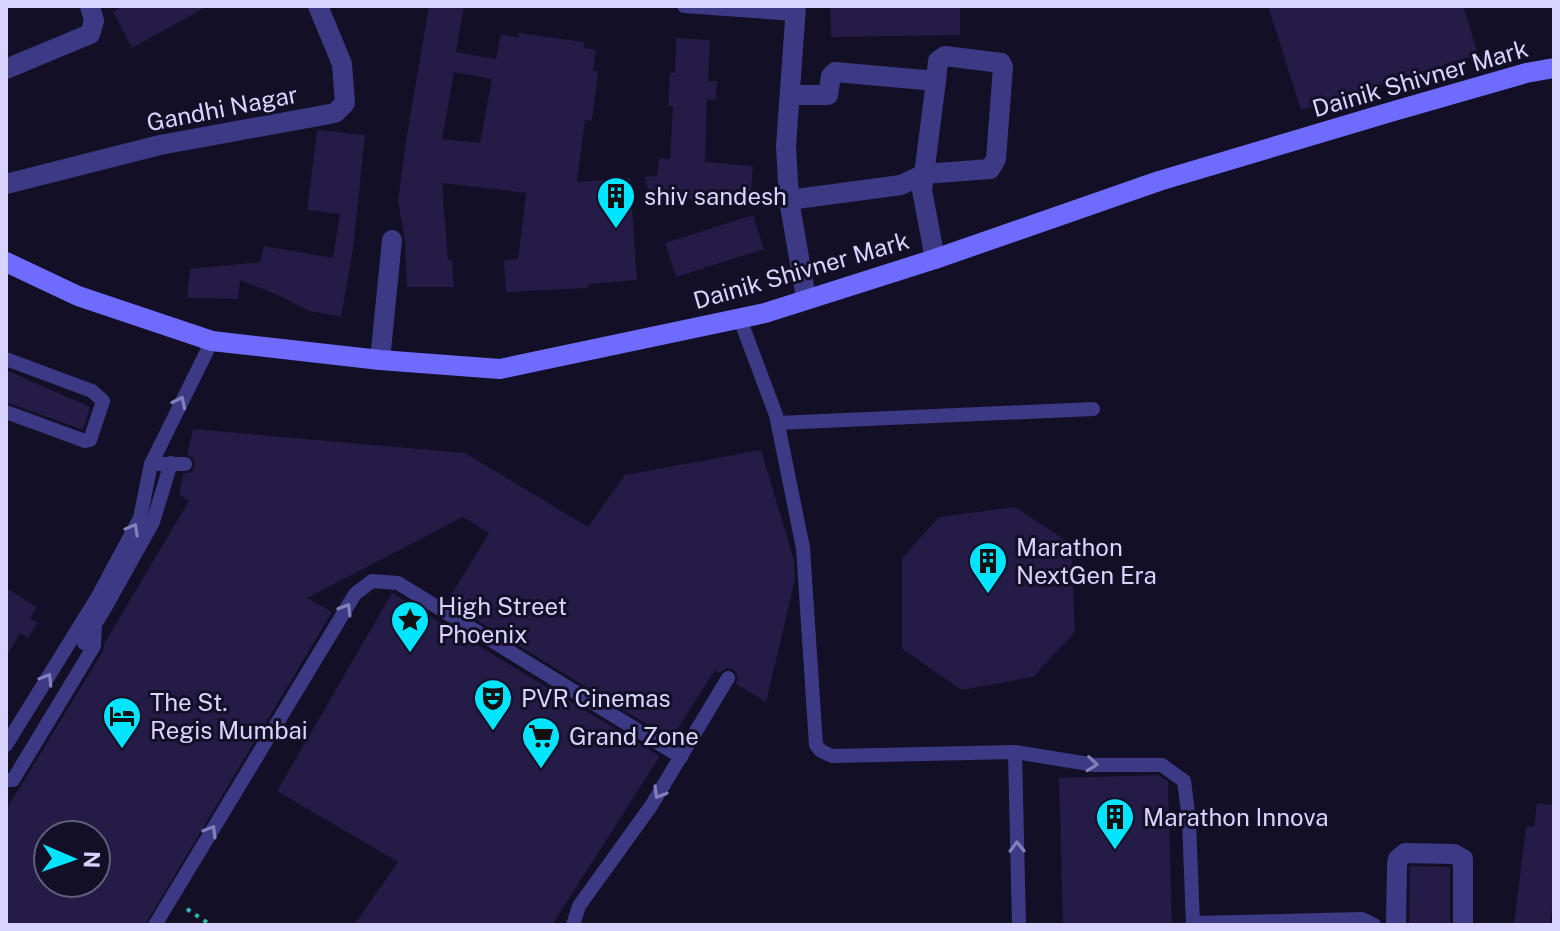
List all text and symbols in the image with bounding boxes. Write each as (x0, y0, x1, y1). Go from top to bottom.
street label: Dainik Shivner Mark (1309, 34, 1531, 122)
street label: Gandhi Nagar (144, 80, 300, 136)
building icon: shiv sandesh (595, 175, 637, 230)
place label: shiv sandesh (644, 182, 787, 210)
street label: Dainik Shivner Mark (690, 226, 912, 314)
one-way arrow (170, 395, 186, 410)
one-way arrow (123, 523, 139, 538)
place label: Marathon NextGen Era (1016, 533, 1157, 589)
building icon: Marathon NextGen Era (967, 540, 1009, 595)
place label: High Street Phoenix (438, 592, 567, 648)
place icon: High Street Phoenix (389, 599, 431, 654)
one-way arrow (336, 603, 352, 618)
one-way arrow (37, 673, 53, 688)
theatre icon: PVR Cinemas (472, 677, 514, 732)
place label: PVR Cinemas (521, 684, 671, 712)
place label: The St. Regis Mumbai (150, 688, 308, 744)
hotel icon: The St. Regis Mumbai (101, 695, 143, 750)
supermarket icon: Grand Zone (520, 715, 562, 770)
place label: Grand Zone (569, 722, 699, 750)
one-way arrow (1086, 755, 1099, 772)
one-way arrow (653, 784, 669, 799)
building icon: Marathon Innova (1094, 796, 1136, 851)
place label: Marathon Innova (1143, 803, 1329, 831)
north arrow (32, 819, 112, 899)
one-way arrow (201, 825, 217, 840)
one-way arrow (1008, 840, 1025, 853)
text: N (79, 851, 105, 869)

